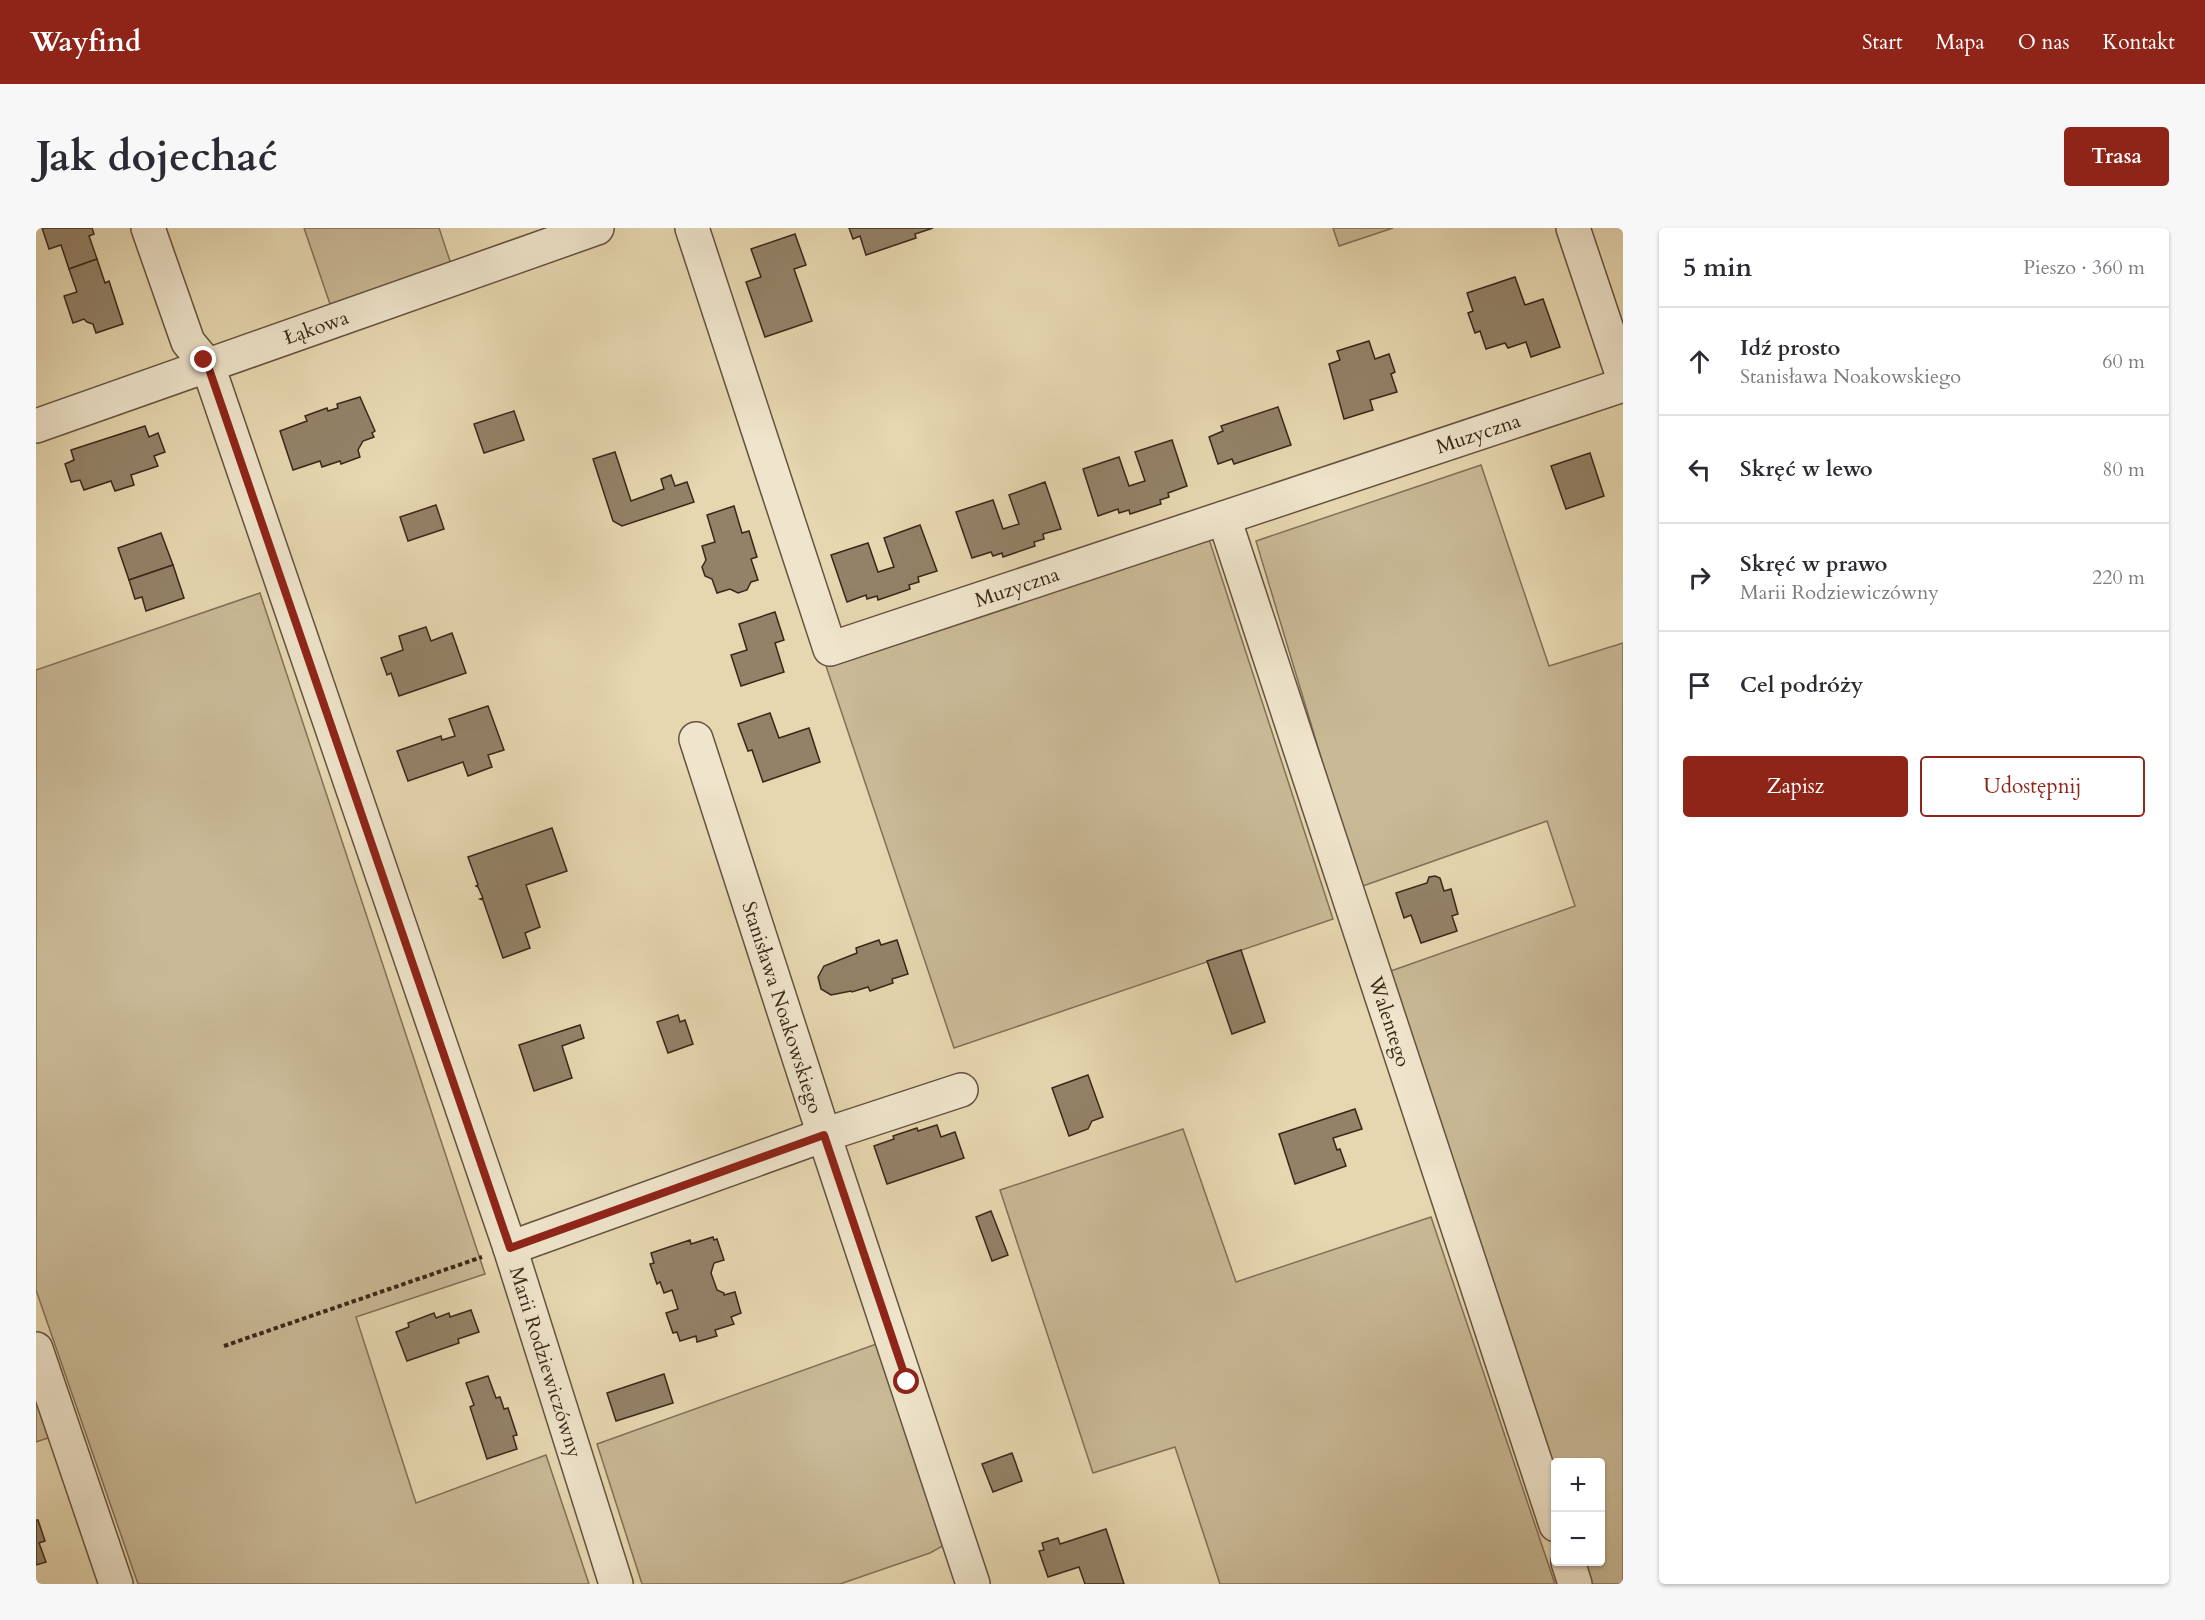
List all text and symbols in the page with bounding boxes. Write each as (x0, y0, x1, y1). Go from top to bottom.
text: Wayfind (30, 23, 141, 61)
text: Start (1862, 28, 1903, 57)
text: Mapa (1936, 28, 1985, 57)
text: O nas (2018, 28, 2070, 57)
text: Kontakt (2103, 28, 2175, 57)
button: Trasa (2064, 127, 2169, 186)
text: Jak dojechać (36, 128, 278, 185)
text: 5 min (1683, 250, 1752, 285)
text: Pieszo · 360 m (2023, 254, 2145, 281)
street label: Łąkowa (280, 304, 353, 351)
text: Idź prosto (1740, 333, 1840, 363)
icon: ahead (1683, 345, 1716, 378)
route end (190, 346, 216, 372)
text: 60 m (2102, 348, 2145, 375)
text: Stanisława Noakowskiego (1740, 363, 1961, 390)
street label: Muzyczna (1432, 407, 1524, 460)
icon: left (1683, 453, 1716, 486)
text: Skręć w lewo (1740, 454, 1873, 484)
text: 80 m (2102, 456, 2145, 483)
text: Skręć w prawo (1740, 549, 1887, 579)
street label: Muzyczna (971, 561, 1063, 614)
icon: right (1683, 561, 1716, 594)
text: 220 m (2092, 564, 2145, 591)
text: Marii Rodziewiczówny (1740, 579, 1939, 606)
icon: arrive (1683, 669, 1716, 702)
text: Cel podróży (1740, 670, 1863, 700)
button: Zapisz (1683, 756, 1908, 817)
button: Udostępnij (1920, 756, 2145, 817)
street label: Stanisława Noakowskiego (735, 898, 829, 1117)
street label: Walentego (1362, 972, 1417, 1070)
street label: Marii Rodziewiczówny (503, 1263, 588, 1462)
route start (893, 1368, 919, 1394)
map controls (1551, 1458, 1605, 1566)
button: + (1551, 1458, 1605, 1512)
button: − (1551, 1512, 1605, 1566)

